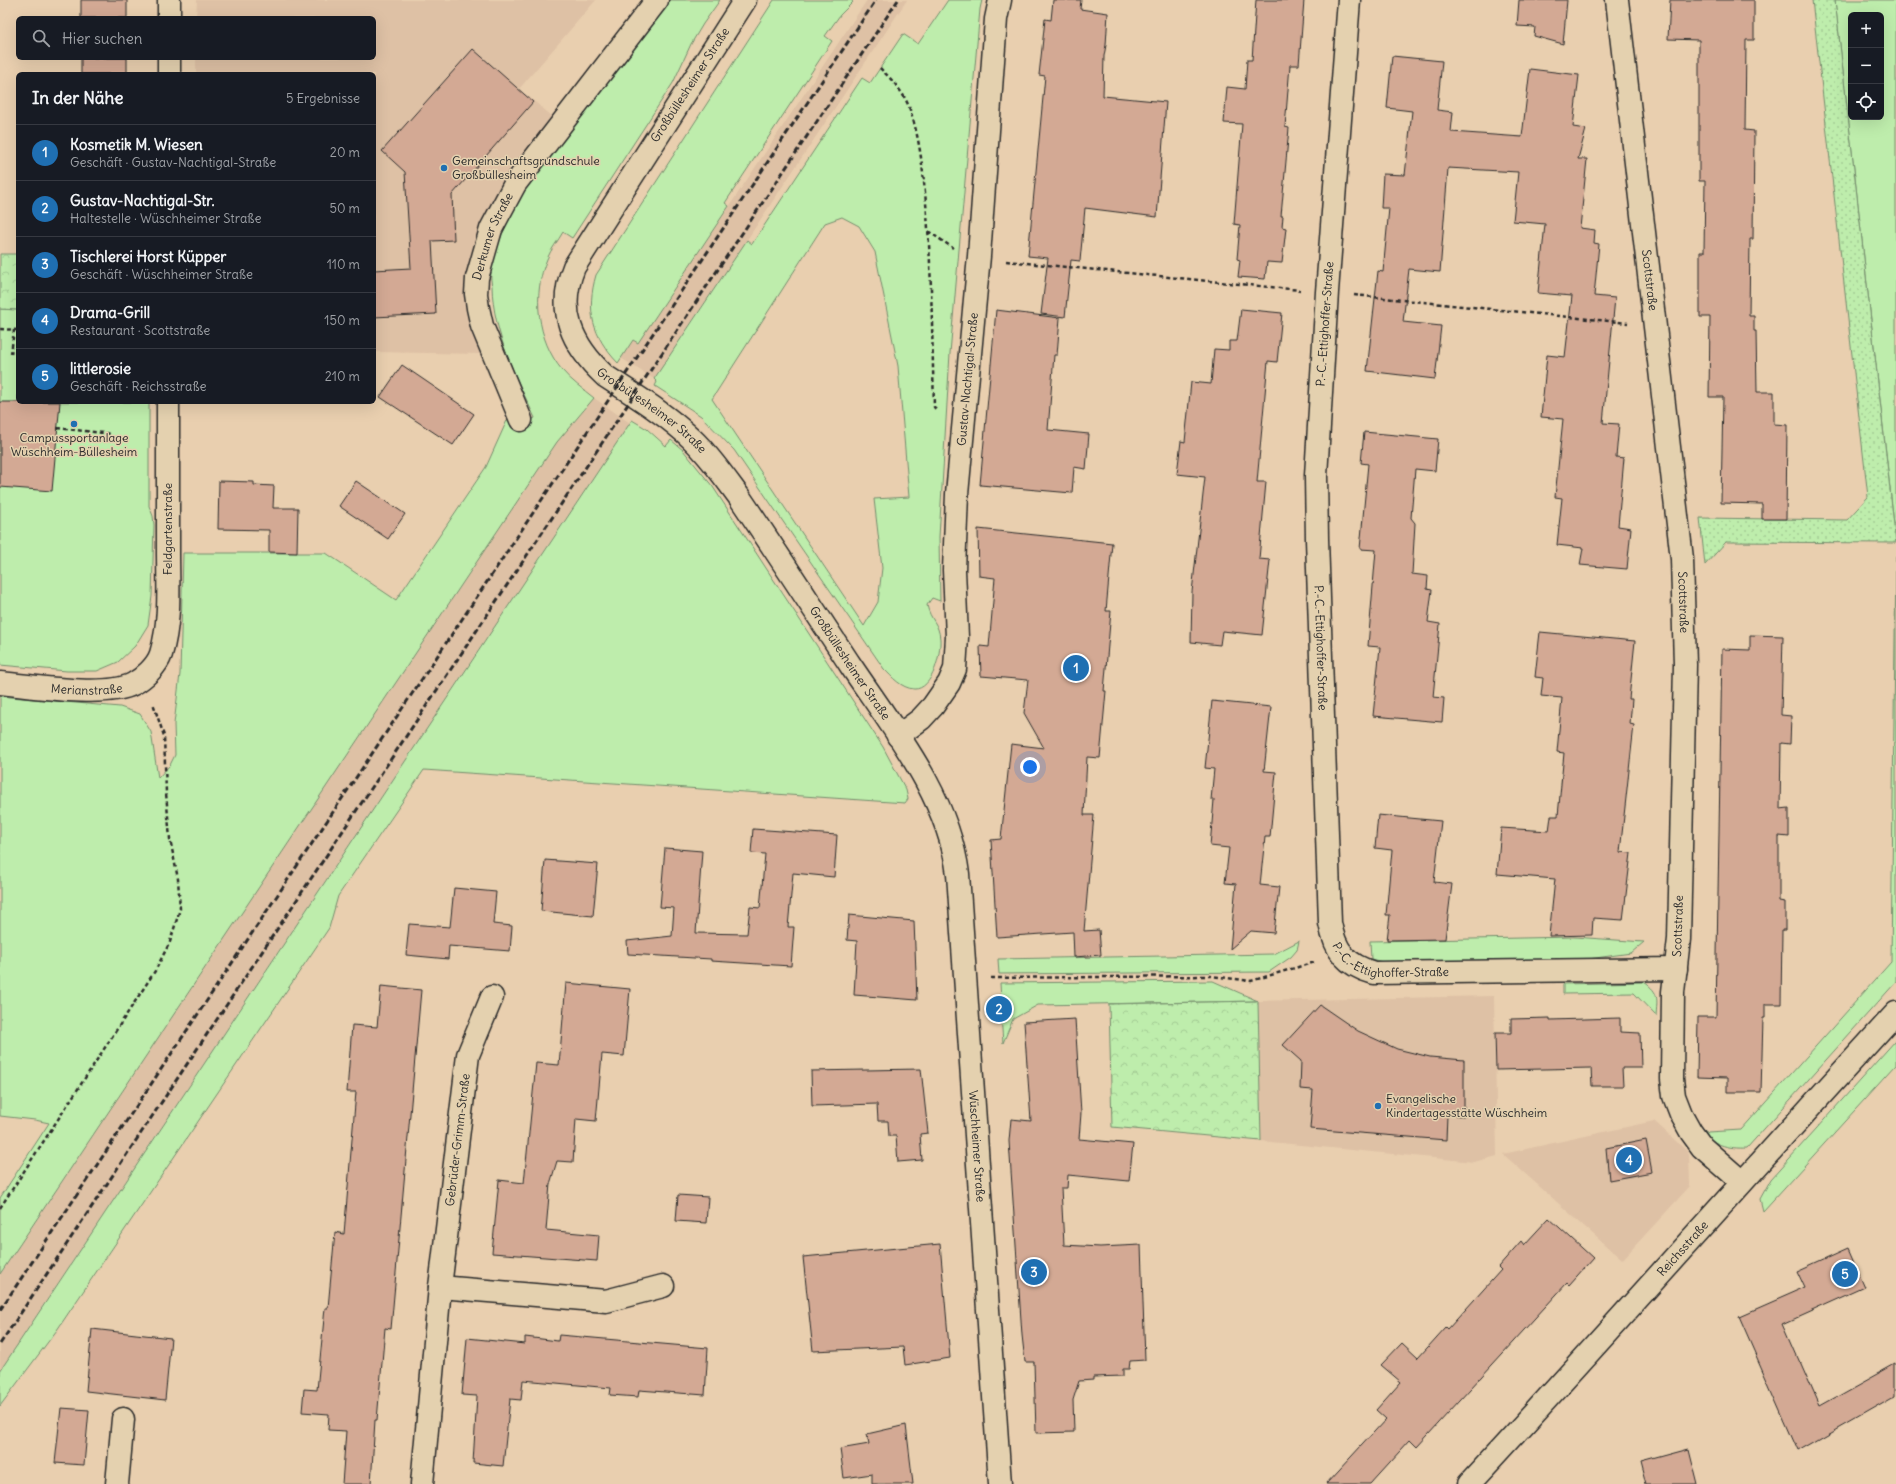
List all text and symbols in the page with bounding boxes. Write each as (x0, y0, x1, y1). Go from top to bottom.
map controls (1848, 12, 1884, 120)
button: + (1848, 12, 1884, 48)
search box (16, 16, 376, 60)
street label: Großbüllesheimer Straße (647, 25, 732, 145)
icon: search (30, 27, 52, 49)
text: Hier suchen (62, 29, 142, 48)
button: − (1848, 48, 1884, 84)
button: locate (1848, 84, 1884, 120)
text: In der Nähe (32, 87, 124, 109)
text: 5 Ergebnisse (286, 90, 360, 107)
text: Kosmetik M. Wiesen (70, 135, 203, 154)
text: 1 (42, 144, 48, 161)
text: 20 m (330, 144, 360, 161)
place label: Gemeinschaftsgrundschule Großbüllesheim (452, 153, 600, 182)
text: Geschäft · Gustav-Nachtigal-Straße (70, 154, 276, 171)
marker: Gemeinschaftsgrundschule Großbüllesheim (439, 163, 449, 173)
street label: Derkumer Straße (469, 190, 516, 282)
text: Gustav-Nachtigal-Str. (70, 191, 215, 210)
text: 2 (41, 200, 49, 217)
text: 50 m (329, 200, 360, 217)
text: Haltestelle · Wüschheimer Straße (70, 210, 261, 227)
text: Tischlerei Horst Küpper (70, 247, 226, 266)
street label: Scottstraße (1639, 249, 1661, 312)
text: 3 (41, 256, 49, 273)
text: 110 m (327, 256, 360, 273)
street label: P.-C.-Ettighoffer-Straße (1313, 261, 1336, 387)
text: Geschäft · Wüschheimer Straße (70, 266, 253, 283)
text: Drama-Grill (70, 303, 150, 322)
text: 4 (41, 312, 49, 329)
text: 150 m (324, 312, 360, 329)
street label: Gustav-Nachtigal-Straße (953, 312, 981, 446)
text: Restaurant · Scottstraße (70, 322, 210, 339)
text: littlerosie (70, 359, 131, 378)
street label: Großbüllesheimer Straße (594, 364, 710, 456)
text: 5 (41, 368, 49, 385)
text: 210 m (325, 368, 360, 385)
text: Geschäft · Reichsstraße (70, 378, 206, 395)
marker: Campussportanlage Wüschheim-Büllesheim (69, 419, 79, 429)
place label: Campussportanlage Wüschheim-Büllesheim (11, 430, 138, 459)
street label: Feldgartenstraße (160, 483, 175, 575)
street label: Scottstraße (1675, 571, 1692, 633)
street label: P.-C.-Ettighoffer-Straße (1312, 585, 1331, 711)
street label: Großbüllesheimer Straße (807, 603, 894, 723)
pin: 1 (1063, 653, 1089, 683)
street label: Merianstraße (50, 680, 124, 698)
your location (1020, 757, 1040, 777)
street label: Scottstraße (1669, 895, 1686, 957)
street label: P.-C.-Ettighoffer-Straße (1329, 940, 1449, 981)
pin: 2 (986, 994, 1012, 1024)
street label: Gebrüder-Grimm-Straße (442, 1073, 473, 1207)
street label: Wüschheimer Straße (966, 1090, 989, 1203)
place label: Evangelische Kindertagesstätte Wüschheim (1386, 1091, 1548, 1120)
marker: Evangelische Kindertagesstätte Wüschheim (1373, 1101, 1383, 1111)
pin: 4 (1616, 1145, 1642, 1175)
street label: Reichsstraße (1654, 1218, 1711, 1279)
pin: 3 (1021, 1257, 1047, 1287)
pin: 5 (1832, 1259, 1858, 1289)

